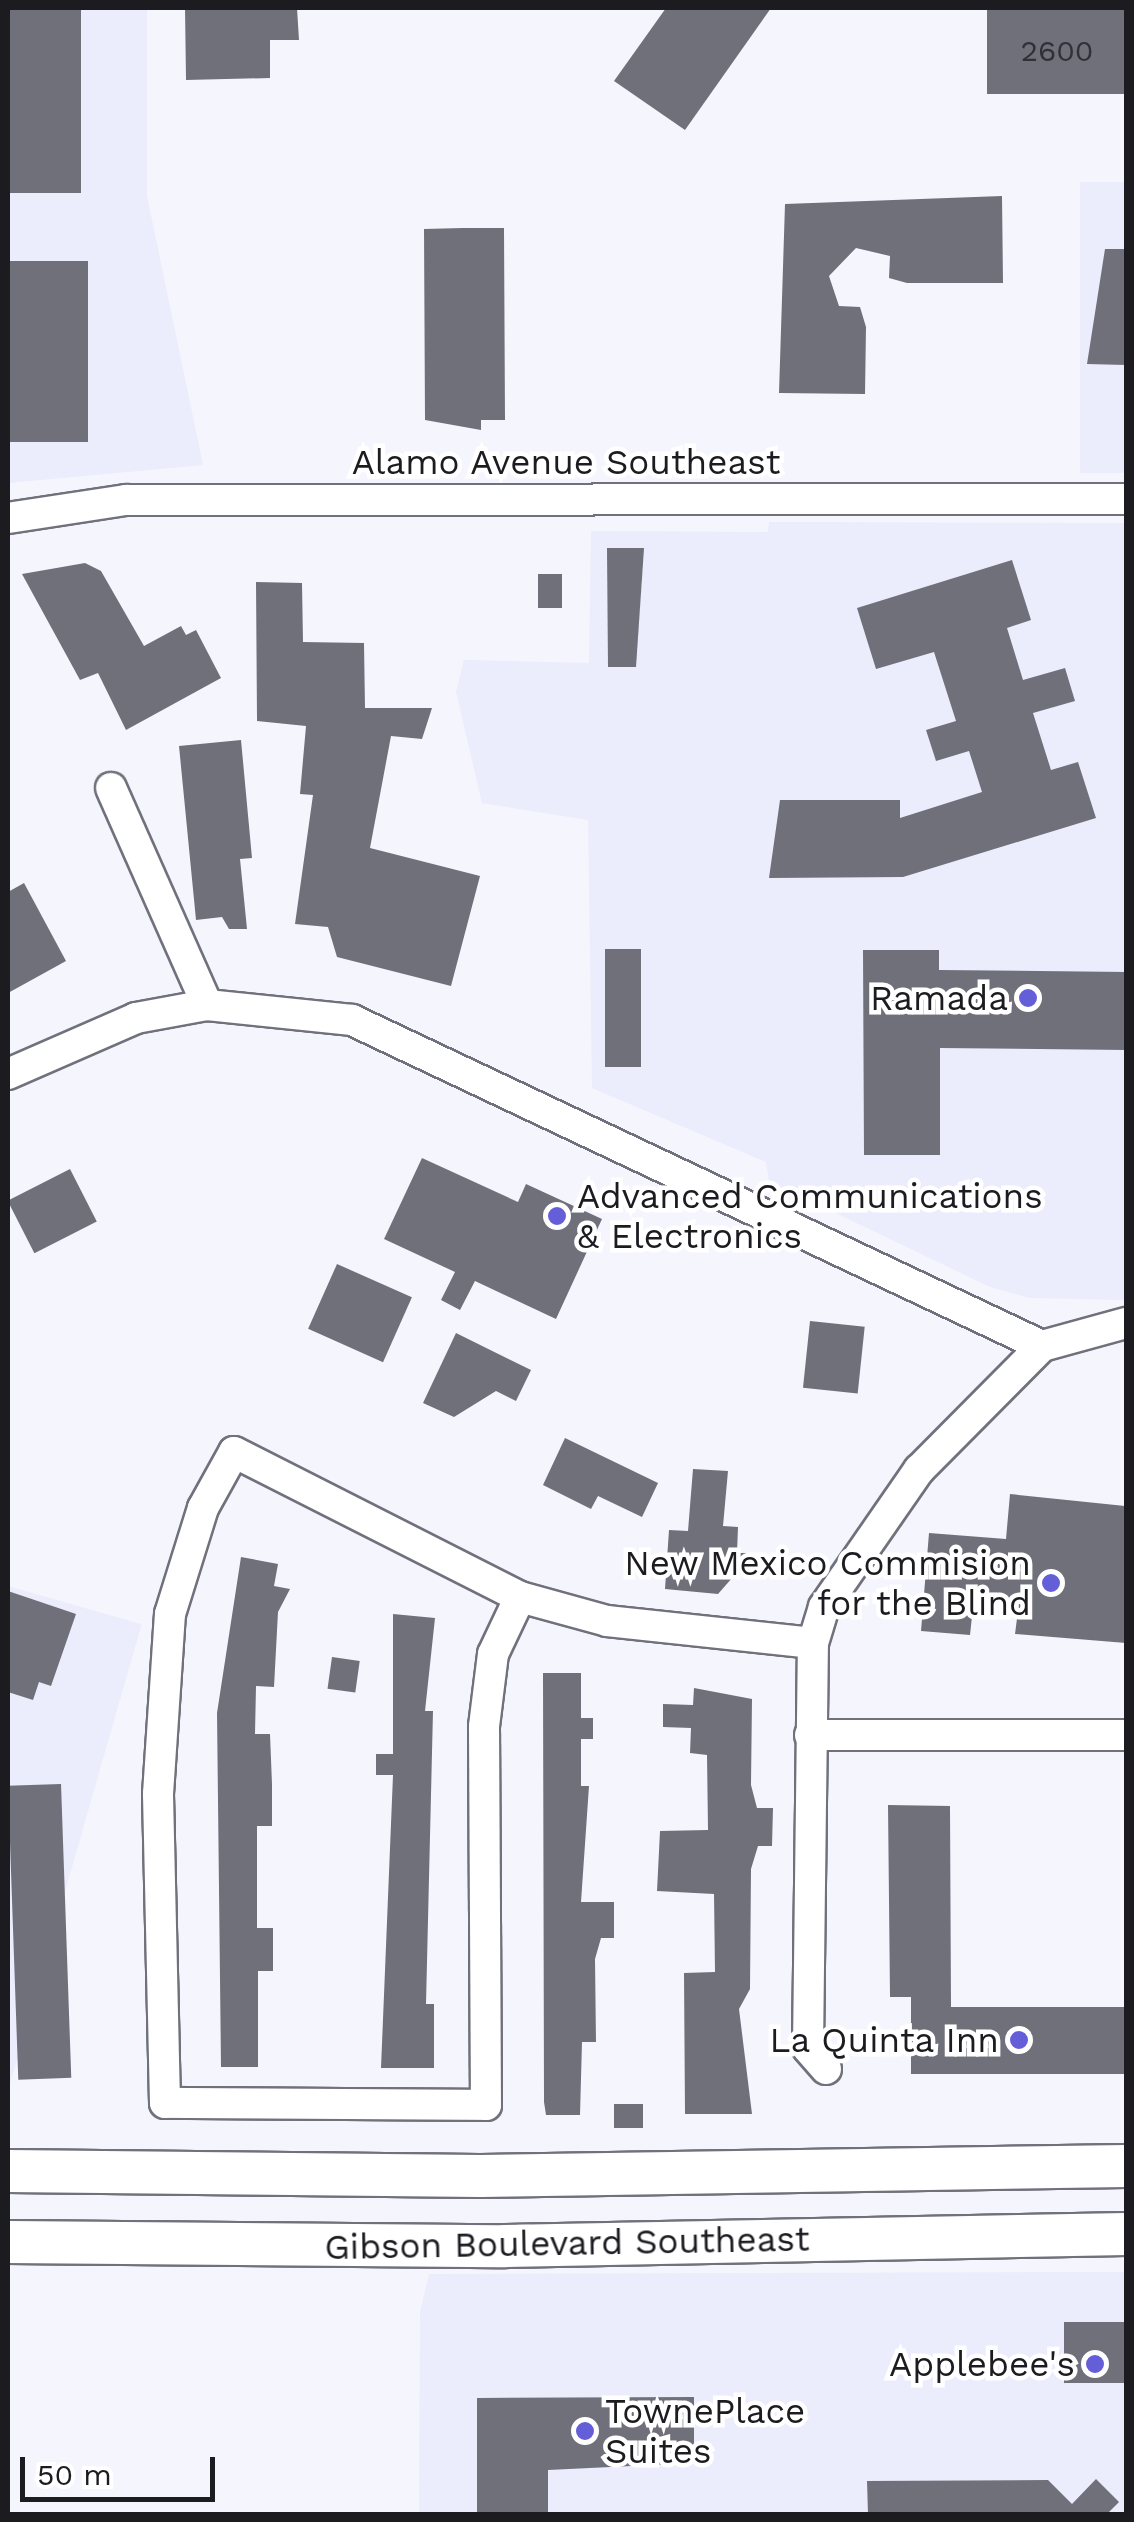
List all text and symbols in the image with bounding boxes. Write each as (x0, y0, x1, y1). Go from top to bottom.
house number: 2600 (1020, 33, 1094, 69)
street label: Alamo Avenue Southeast (351, 441, 781, 483)
place label: Ramada (870, 977, 1008, 1019)
marker: Ramada (1017, 987, 1039, 1009)
place label: Advanced Communications & Electronics (577, 1175, 1043, 1257)
marker: Advanced Communications & Electronics (546, 1205, 568, 1227)
place label: New Mexico Commision for the Blind (624, 1542, 1031, 1624)
marker: New Mexico Commision for the Blind (1040, 1572, 1062, 1594)
place label: La Quinta Inn (768, 2019, 999, 2061)
marker: La Quinta Inn (1008, 2029, 1030, 2051)
street label: Gibson Boulevard Southeast (324, 2218, 810, 2268)
place label: Applebee's (889, 2343, 1075, 2385)
marker: Applebee's (1084, 2353, 1106, 2375)
place label: TownePlace Suites (605, 2390, 805, 2472)
marker: TownePlace Suites (574, 2420, 596, 2442)
scale bar (25, 2437, 220, 2499)
text: 50 m (37, 2457, 112, 2492)

